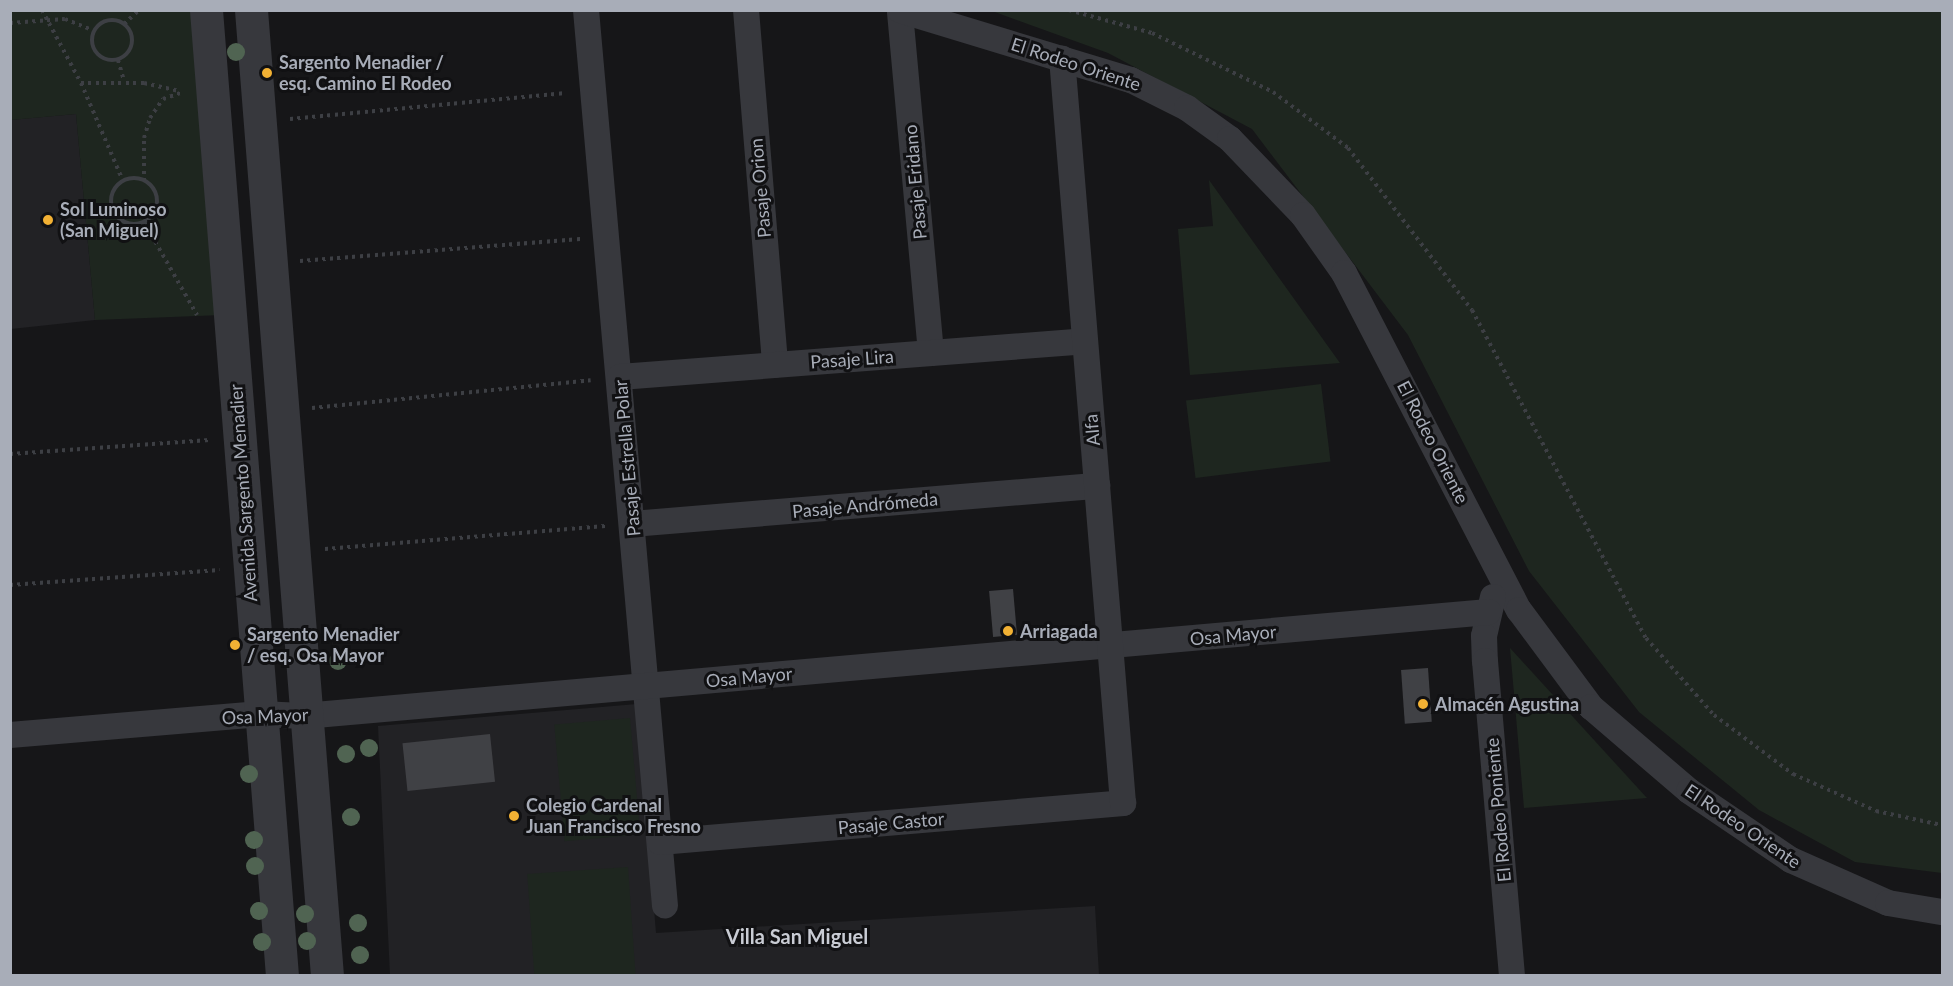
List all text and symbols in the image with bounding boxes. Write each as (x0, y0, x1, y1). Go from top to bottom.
street label: El Rodeo Oriente (1009, 33, 1143, 95)
place label: Sargento Menadier / esq. Camino El Rodeo (279, 52, 452, 94)
marker: Sargento Menadier / esq. Camino El Rodeo (260, 66, 274, 80)
street label: Pasaje Eridano (899, 124, 931, 240)
street label: Pasaje Orion (745, 137, 775, 239)
place label: Sol Luminoso (San Miguel) (60, 199, 167, 242)
marker: Sol Luminoso (San Miguel) (41, 213, 55, 227)
street label: Pasaje Lira (810, 345, 894, 373)
street label: El Rodeo Oriente (1393, 377, 1473, 507)
street label: Pasaje Estrella Polar (609, 379, 645, 537)
street label: Avenida Sargento Menadier (225, 383, 261, 603)
street label: Alfa (1080, 413, 1104, 447)
street label: Pasaje Andrómeda (791, 488, 939, 522)
place label: Arriagada (1020, 620, 1098, 642)
street label: Osa Mayor (1189, 620, 1277, 650)
place label: Sargento Menadier / esq. Osa Mayor (247, 624, 400, 666)
marker: Arriagada (1001, 624, 1015, 638)
marker: Sargento Menadier / esq. Osa Mayor (228, 638, 242, 652)
street label: Osa Mayor (705, 662, 793, 692)
place label: Almacén Agustina (1435, 693, 1580, 715)
marker: Almacén Agustina (1416, 697, 1430, 711)
street label: Osa Mayor (221, 704, 309, 728)
street label: El Rodeo Poniente (1481, 737, 1515, 883)
street label: El Rodeo Oriente (1681, 779, 1805, 873)
place label: Colegio Cardenal Juan Francisco Fresno (526, 795, 701, 838)
street label: Pasaje Castor (837, 808, 945, 838)
marker: Colegio Cardenal Juan Francisco Fresno (507, 809, 521, 823)
district label: Villa San Miguel (726, 924, 868, 948)

